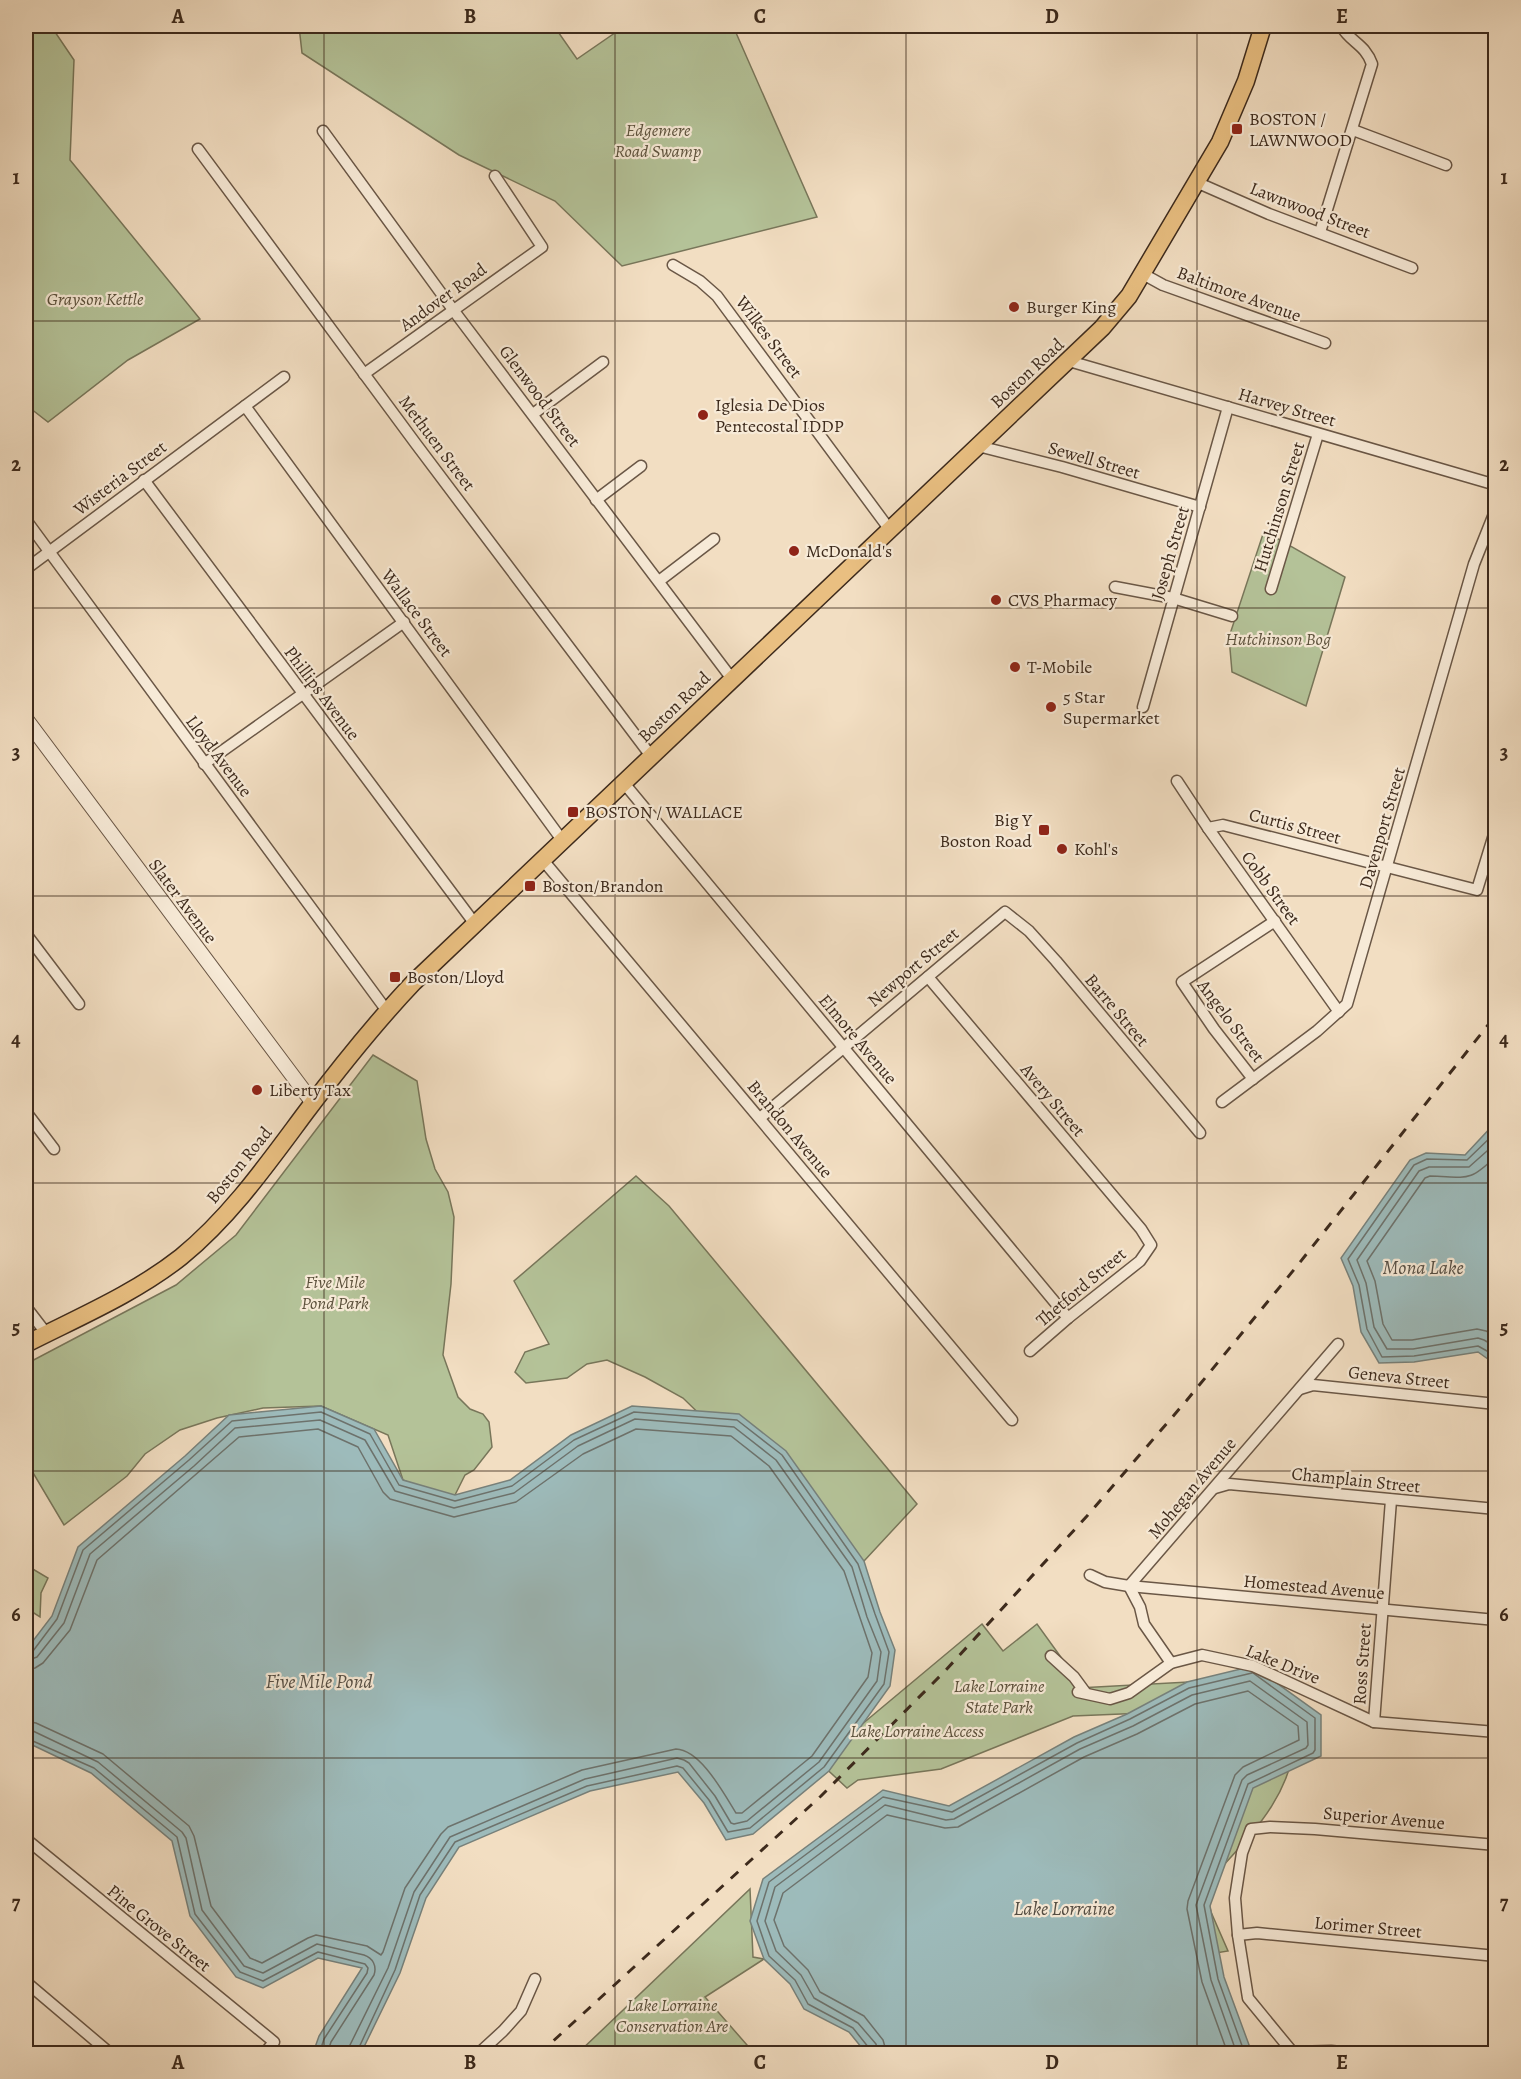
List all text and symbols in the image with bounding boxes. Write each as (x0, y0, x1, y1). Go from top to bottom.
text: A (171, 3, 185, 30)
text: B (464, 3, 476, 30)
text: C (754, 3, 766, 30)
text: D (1045, 3, 1059, 30)
text: E (1336, 3, 1348, 30)
place label: BOSTON / LAWNWOOD (1249, 107, 1352, 152)
park label: Edgemere Road Swamp (615, 118, 701, 163)
marker: BOSTON / LAWNWOOD (1230, 122, 1244, 136)
text: 1 (12, 164, 20, 191)
text: 1 (1500, 164, 1508, 191)
street label: Lawnwood Street (1246, 176, 1374, 244)
street label: Andover Road (394, 257, 492, 337)
street label: Baltimore Avenue (1174, 260, 1304, 328)
park label: Grayson Kettle (47, 287, 144, 311)
street label: Wilkes Street (730, 290, 808, 383)
place label: Burger King (1026, 295, 1116, 319)
marker: Burger King (1007, 300, 1021, 314)
street label: Boston Road (985, 332, 1069, 413)
street label: Glenwood Street (494, 340, 586, 452)
street label: Harvey Street (1235, 382, 1339, 432)
street label: Methuen Street (393, 390, 481, 496)
place label: Iglesia De Dios Pentecostal IDDP (715, 393, 844, 438)
marker: Iglesia De Dios Pentecostal IDDP (696, 408, 710, 422)
street label: Wisteria Street (68, 435, 171, 521)
street label: Sewell Street (1045, 435, 1143, 485)
street label: Hutchinson Street (1248, 439, 1310, 575)
text: 2 (11, 451, 21, 478)
text: 2 (1499, 451, 1509, 478)
street label: Joseph Street (1145, 503, 1195, 603)
place label: McDonald's (806, 539, 892, 563)
marker: McDonald's (787, 544, 801, 558)
street label: Wallace Street (375, 563, 458, 662)
place label: CVS Pharmacy (1008, 588, 1118, 612)
marker: CVS Pharmacy (989, 593, 1003, 607)
park label: Hutchinson Bog (1225, 627, 1331, 651)
street label: Phillips Avenue (279, 641, 365, 745)
place label: T-Mobile (1027, 655, 1092, 679)
marker: T-Mobile (1008, 660, 1022, 674)
street label: Boston Road (632, 666, 716, 748)
place label: 5 Star Supermarket (1063, 685, 1160, 730)
marker: 5 Star Supermarket (1044, 700, 1058, 714)
street label: Lloyd Avenue (180, 710, 258, 802)
text: 3 (12, 739, 20, 766)
text: 3 (1500, 739, 1508, 766)
street label: Davenport Street (1353, 764, 1411, 892)
place label: BOSTON / WALLACE (585, 800, 743, 824)
street label: Curtis Street (1247, 802, 1344, 850)
marker: BOSTON / WALLACE (566, 805, 580, 819)
place label: Big Y Boston Road (939, 808, 1033, 853)
marker: Big Y Boston Road (1037, 823, 1051, 837)
place label: Kohl's (1074, 837, 1118, 861)
marker: Kohl's (1055, 842, 1069, 856)
street label: Cobb Street (1236, 846, 1306, 930)
street label: Slater Avenue (143, 854, 223, 948)
place label: Boston/Brandon (542, 874, 664, 898)
marker: Boston/Brandon (523, 879, 537, 893)
street label: Newport Street (862, 922, 964, 1012)
place label: Boston/Lloyd (407, 965, 504, 989)
street label: Barre Street (1079, 968, 1155, 1052)
marker: Boston/Lloyd (388, 970, 402, 984)
street label: Angelo Street (1191, 974, 1270, 1068)
street label: Elmore Avenue (813, 989, 903, 1089)
text: 4 (11, 1026, 21, 1053)
text: 4 (1499, 1026, 1509, 1053)
street label: Avery Street (1015, 1057, 1091, 1142)
street label: Brandon Avenue (742, 1075, 838, 1183)
place label: Liberty Tax (269, 1078, 351, 1102)
marker: Liberty Tax (250, 1083, 264, 1097)
street label: Boston Road (201, 1121, 278, 1209)
street label: Thetford Street (1031, 1242, 1131, 1332)
water label: Mona Lake (1382, 1254, 1464, 1281)
park label: Five Mile Pond Park (301, 1270, 369, 1315)
text: 5 (12, 1314, 20, 1341)
text: 5 (1500, 1314, 1508, 1341)
street label: Geneva Street (1347, 1360, 1451, 1394)
street label: Mohegan Avenue (1142, 1432, 1242, 1544)
street label: Champlain Street (1290, 1461, 1422, 1499)
street label: Homestead Avenue (1242, 1569, 1386, 1605)
text: 6 (11, 1601, 21, 1628)
text: 6 (1499, 1601, 1509, 1628)
street label: Ross Street (1347, 1622, 1377, 1706)
street label: Lake Drive (1242, 1638, 1324, 1690)
water label: Five Mile Pond (265, 1668, 373, 1695)
park label: Lake Lorraine State Park (954, 1674, 1045, 1719)
park label: Lake Lorraine Access (850, 1719, 984, 1743)
street label: Superior Avenue (1322, 1801, 1446, 1835)
street label: Pine Grove Street (102, 1879, 216, 1977)
text: 7 (12, 1889, 21, 1916)
text: 7 (1500, 1889, 1509, 1916)
water label: Lake Lorraine (1013, 1895, 1115, 1922)
street label: Lorimer Street (1313, 1910, 1423, 1944)
park label: Lake Lorraine Conservation Are (616, 1993, 729, 2038)
text: A (171, 2049, 185, 2076)
text: B (464, 2049, 476, 2076)
text: C (754, 2049, 766, 2076)
text: D (1045, 2049, 1059, 2076)
text: E (1336, 2049, 1348, 2076)

